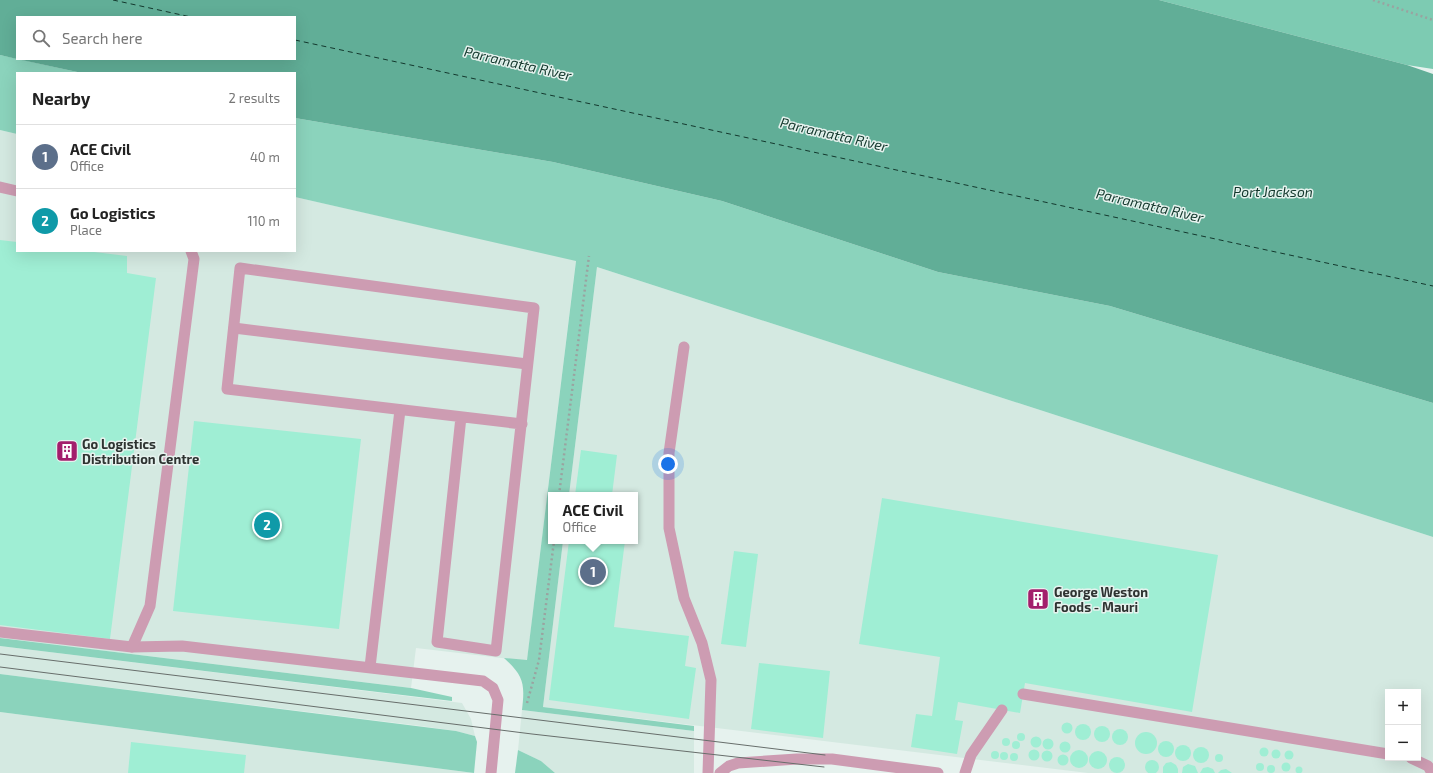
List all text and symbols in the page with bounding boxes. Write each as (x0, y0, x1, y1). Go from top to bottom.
search box (16, 16, 296, 60)
icon: search (30, 27, 52, 49)
text: Search here (62, 29, 143, 47)
water label: Parramatta River (463, 42, 574, 84)
text: Nearby (32, 88, 90, 108)
text: 2 results (228, 90, 280, 106)
water label: Parramatta River (779, 113, 890, 155)
text: ACE Civil (70, 140, 131, 158)
text: 1 (42, 149, 48, 165)
text: 40 m (250, 149, 280, 165)
text: Office (70, 158, 104, 174)
water label: Port Jackson (1233, 183, 1313, 200)
water label: Parramatta River (1095, 184, 1206, 226)
text: Go Logistics (70, 204, 155, 222)
text: 2 (41, 213, 49, 229)
text: 110 m (248, 213, 280, 229)
text: Place (70, 222, 102, 238)
place label: Go Logistics Distribution Centre (82, 436, 199, 467)
building icon: Go Logistics Distribution Centre (54, 438, 80, 464)
your location (658, 454, 678, 474)
popup (548, 492, 638, 544)
text: ACE Civil (563, 501, 623, 519)
pin: 2 (254, 510, 280, 540)
text: Office (563, 519, 597, 535)
pin: 1 (580, 557, 606, 587)
place label: George Weston Foods - Mauri (1054, 584, 1148, 615)
building icon: George Weston Foods - Mauri (1025, 586, 1051, 612)
map controls (1385, 689, 1421, 761)
button: + (1385, 689, 1421, 725)
button: − (1385, 725, 1421, 761)

